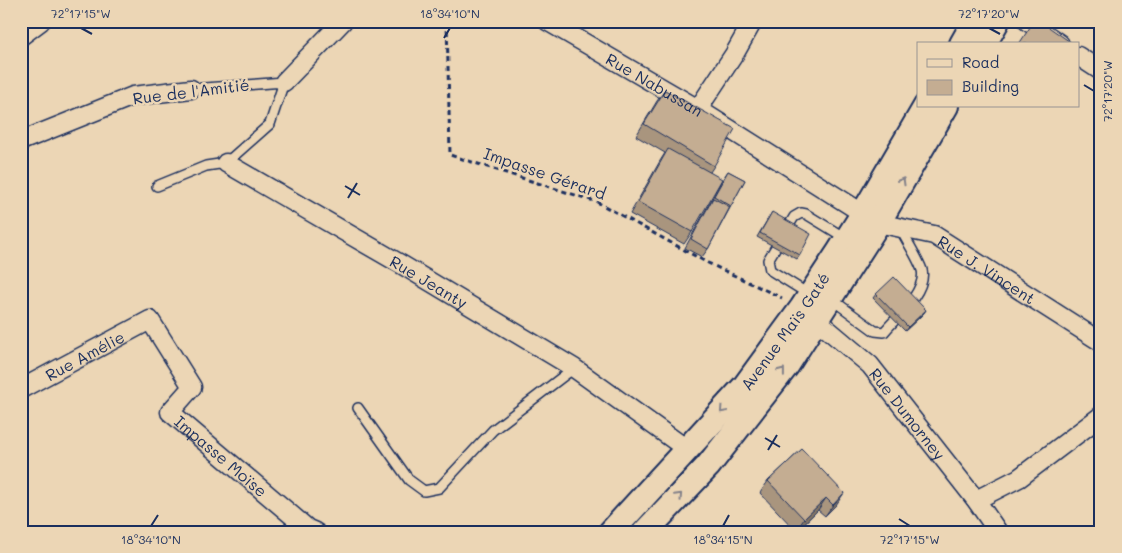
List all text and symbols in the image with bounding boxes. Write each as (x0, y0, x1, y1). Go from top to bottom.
text: 72°17'15"W (51, 5, 111, 21)
text: 18°34'10"N (420, 5, 480, 21)
text: 72°17'20"W (958, 5, 1020, 21)
legend (917, 42, 1080, 108)
street label: Rue Nabussan (603, 47, 708, 120)
text: Road (962, 52, 999, 72)
text: 72°17'20"W (1099, 60, 1115, 122)
street label: Rue de l'Amitié (132, 73, 250, 109)
text: Building (962, 76, 1019, 96)
street label: Impasse Gérard (481, 142, 609, 204)
one-way arrow (896, 177, 906, 186)
street label: Rue J. Vincent (934, 230, 1040, 308)
street label: Rue Jeanty (386, 250, 472, 312)
street label: Avenue Maïs Gaté (735, 268, 833, 394)
street label: Rue Amélie (41, 325, 128, 385)
street label: Rue Dumorney (865, 363, 951, 464)
one-way arrow (777, 368, 785, 377)
one-way arrow (720, 405, 729, 414)
street label: Impasse Moïse (171, 410, 272, 501)
one-way arrow (673, 493, 682, 502)
text: 18°34'10"N (121, 531, 181, 547)
text: 18°34'15"N (693, 531, 753, 547)
text: 72°17'15"W (880, 531, 940, 547)

